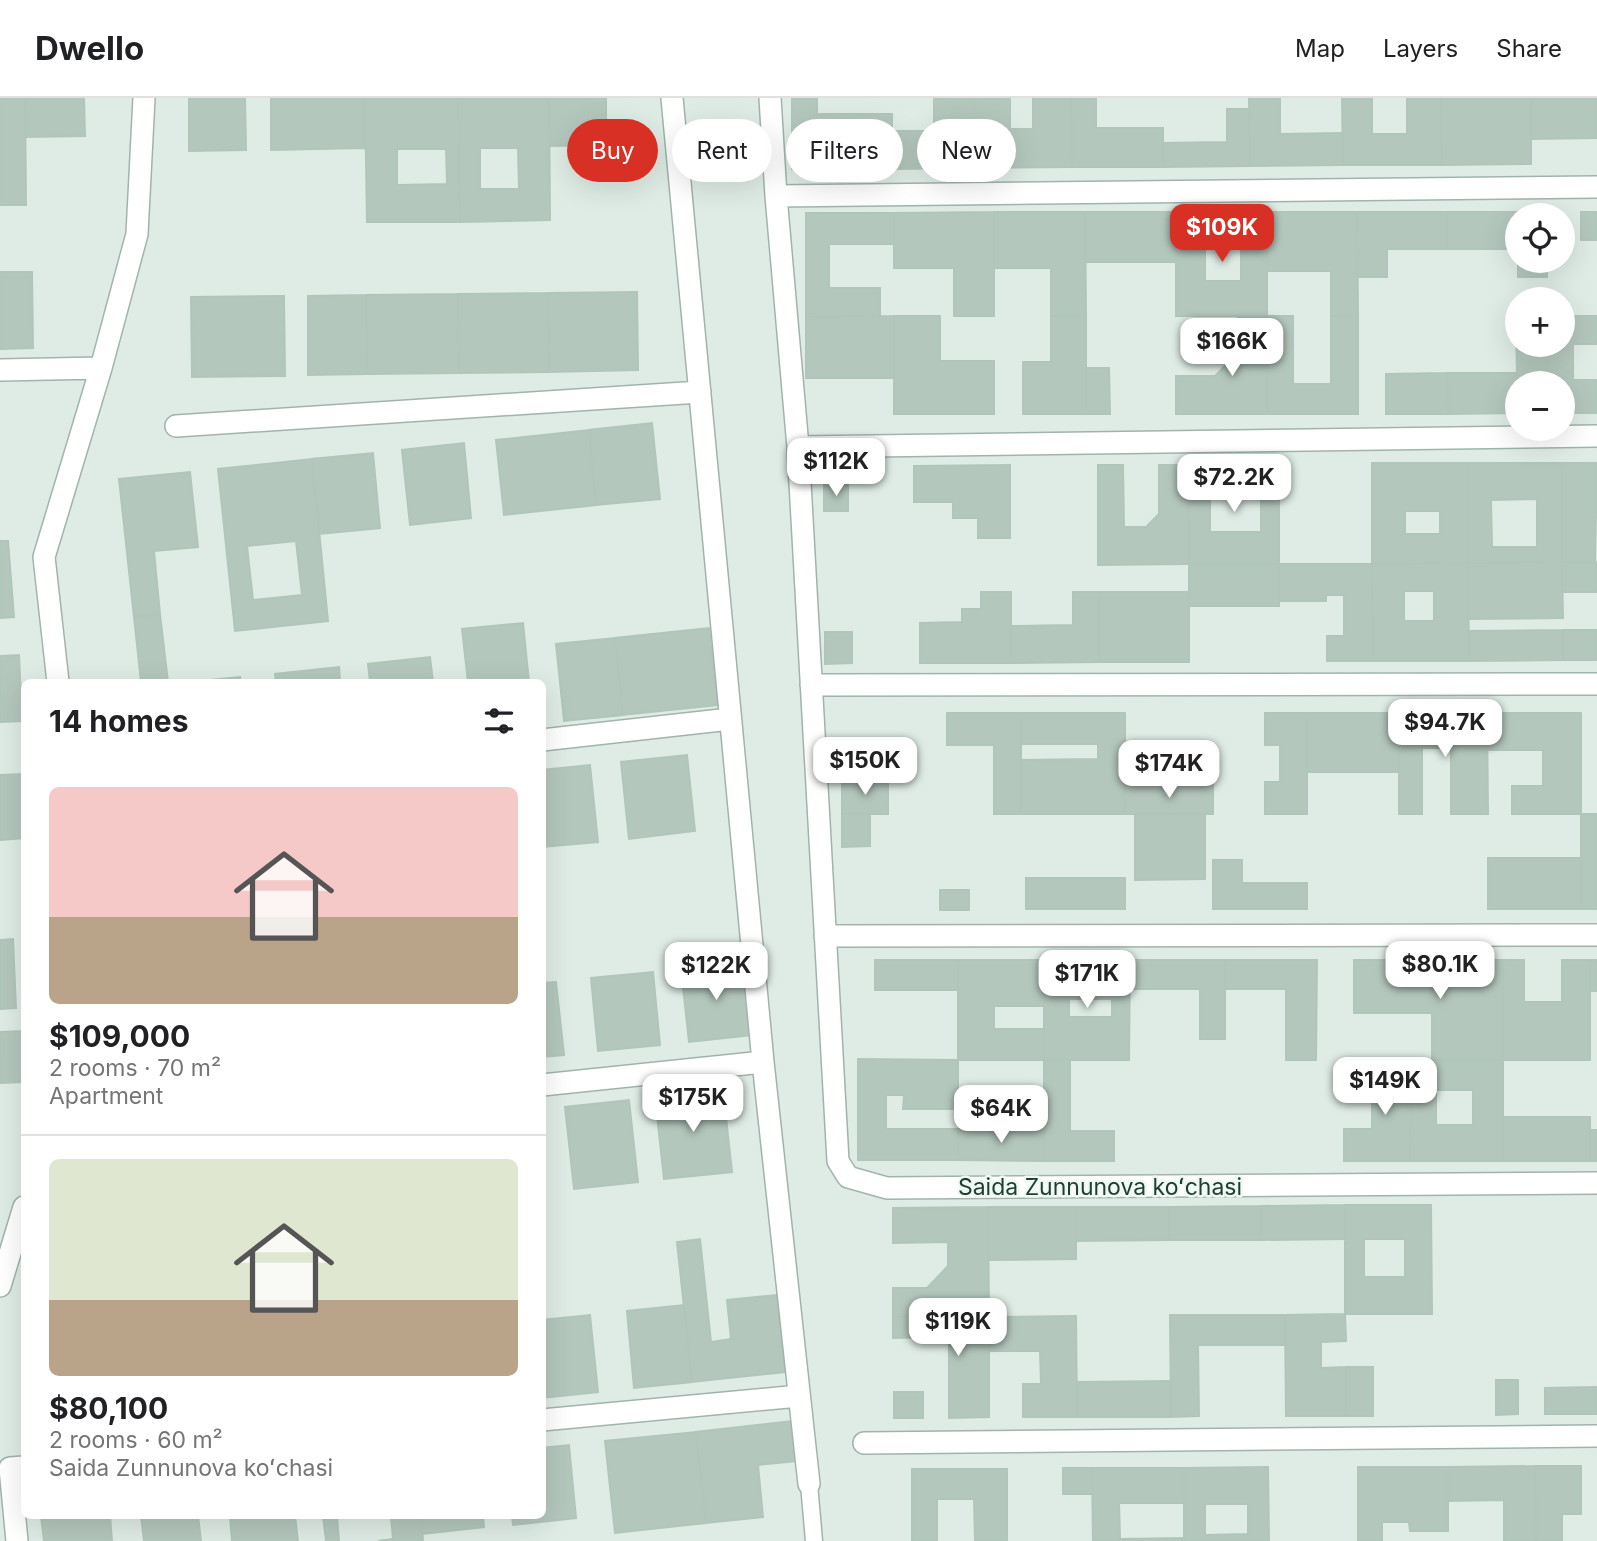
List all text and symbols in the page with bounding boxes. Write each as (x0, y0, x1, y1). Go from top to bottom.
text: Dwello (35, 28, 144, 68)
text: Map (1295, 34, 1345, 63)
text: Layers (1383, 34, 1458, 63)
text: Share (1496, 34, 1562, 63)
chip: Buy (567, 119, 658, 182)
chip: Rent (672, 119, 772, 182)
chip: Filters (786, 119, 903, 182)
chip: New (917, 119, 1016, 182)
map controls (1505, 203, 1575, 441)
button: locate (1505, 203, 1575, 273)
pin: $109K (1173, 204, 1271, 264)
text: $109K (1186, 213, 1258, 241)
button: + (1505, 287, 1575, 357)
pin: $166K (1183, 318, 1281, 378)
text: $166K (1196, 327, 1268, 355)
button: − (1505, 371, 1575, 441)
pin: $112K (787, 438, 885, 498)
text: $112K (803, 447, 869, 475)
pin: $72.2K (1177, 454, 1291, 514)
text: $72.2K (1193, 463, 1275, 491)
pin: $94.7K (1388, 700, 1502, 759)
icon: filters (480, 702, 518, 740)
text: 14 homes (49, 703, 188, 739)
text: $94.7K (1404, 708, 1486, 736)
pin: $150K (816, 738, 914, 797)
pin: $174K (1120, 740, 1218, 800)
text: $150K (829, 746, 901, 774)
text: $174K (1134, 749, 1204, 777)
icon: home (221, 833, 347, 959)
pin: $122K (667, 942, 765, 1002)
pin: $80.1K (1383, 942, 1497, 1001)
pin: $171K (1038, 950, 1136, 1010)
text: $80.1K (1402, 950, 1478, 978)
text: $122K (681, 951, 751, 979)
text: $171K (1055, 959, 1119, 987)
text: $109,000 (49, 1018, 190, 1054)
text: 2 rooms · 70 m² (49, 1054, 221, 1082)
pin: $149K (1336, 1058, 1434, 1117)
text: $149K (1349, 1066, 1421, 1094)
pin: $175K (644, 1074, 742, 1134)
text: Apartment (49, 1082, 163, 1110)
text: $175K (658, 1083, 728, 1111)
pin: $64K (960, 1086, 1042, 1145)
text: $64K (970, 1094, 1032, 1122)
street label: Saida Zunnunova koʻchasi (958, 1173, 1242, 1201)
icon: home (221, 1205, 347, 1331)
pin: $119K (909, 1298, 1007, 1358)
text: $119K (925, 1307, 991, 1335)
text: $80,100 (49, 1390, 168, 1426)
text: 2 rooms · 60 m² (49, 1426, 223, 1454)
text: Saida Zunnunova koʻchasi (49, 1454, 333, 1482)

